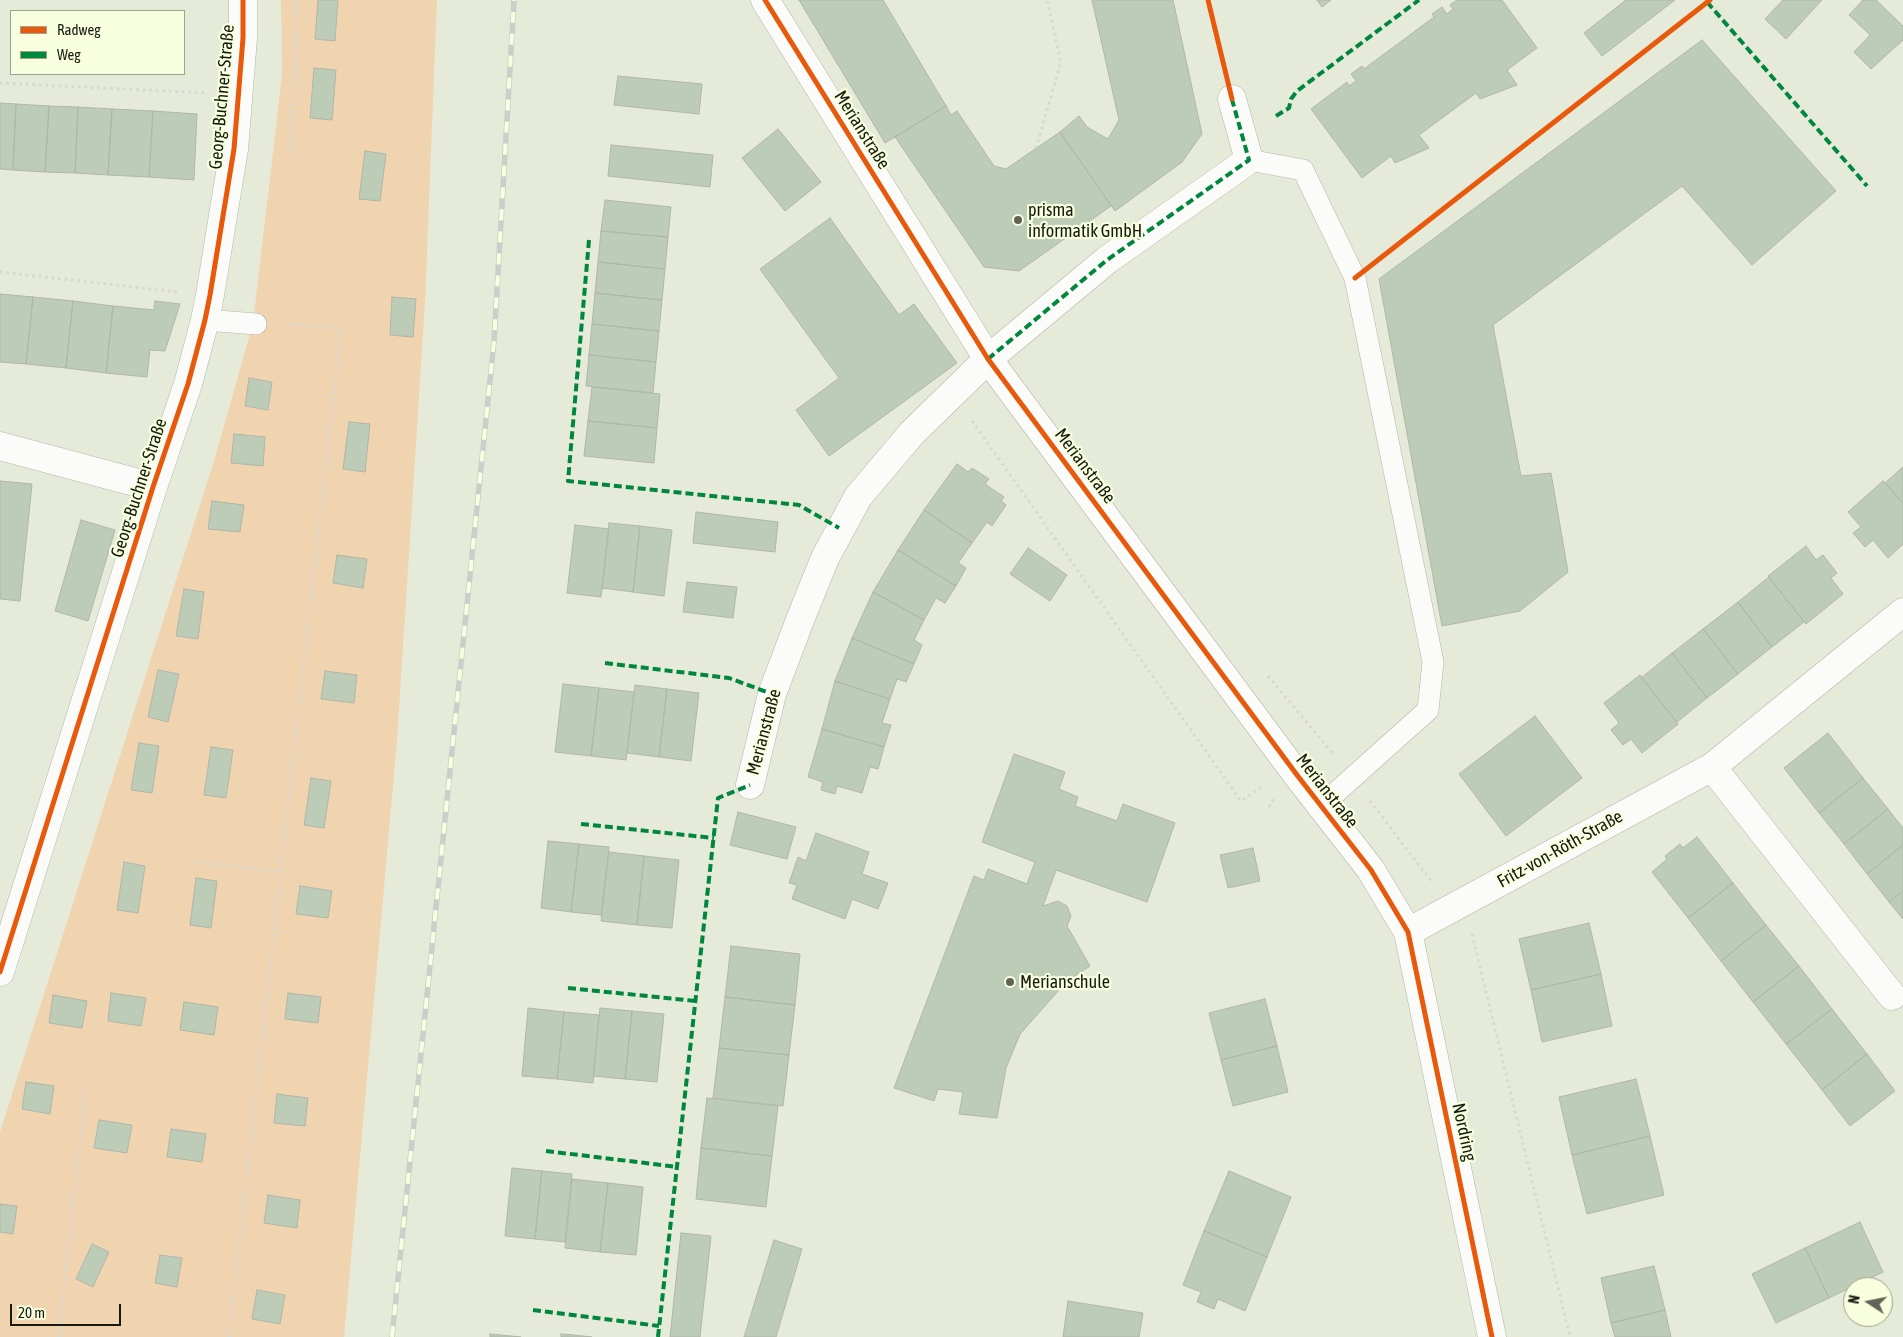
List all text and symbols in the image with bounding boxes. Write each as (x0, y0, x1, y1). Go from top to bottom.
legend (10, 10, 185, 75)
text: Radweg (57, 21, 101, 38)
street label: Georg-Buchner-Straße (205, 24, 239, 170)
text: Weg (57, 46, 81, 63)
street label: Merianstraße (829, 87, 895, 173)
place label: prisma informatik GmbH (1028, 199, 1142, 242)
marker: prisma informatik GmbH (1012, 214, 1024, 226)
street label: Georg-Buchner-Straße (106, 416, 172, 560)
street label: Merianstraße (1050, 424, 1120, 508)
street label: Merianstraße (742, 687, 786, 777)
street label: Merianstraße (1291, 750, 1363, 832)
street label: Fritz-von-Röth-Straße (1494, 806, 1626, 892)
place label: Merianschule (1020, 971, 1110, 993)
marker: Merianschule (1004, 976, 1016, 988)
street label: Nordring (1447, 1101, 1481, 1163)
north arrow (1843, 1277, 1893, 1327)
scale bar (12, 1294, 124, 1326)
text: N (1846, 1294, 1863, 1305)
text: 20 m (18, 1304, 45, 1321)

